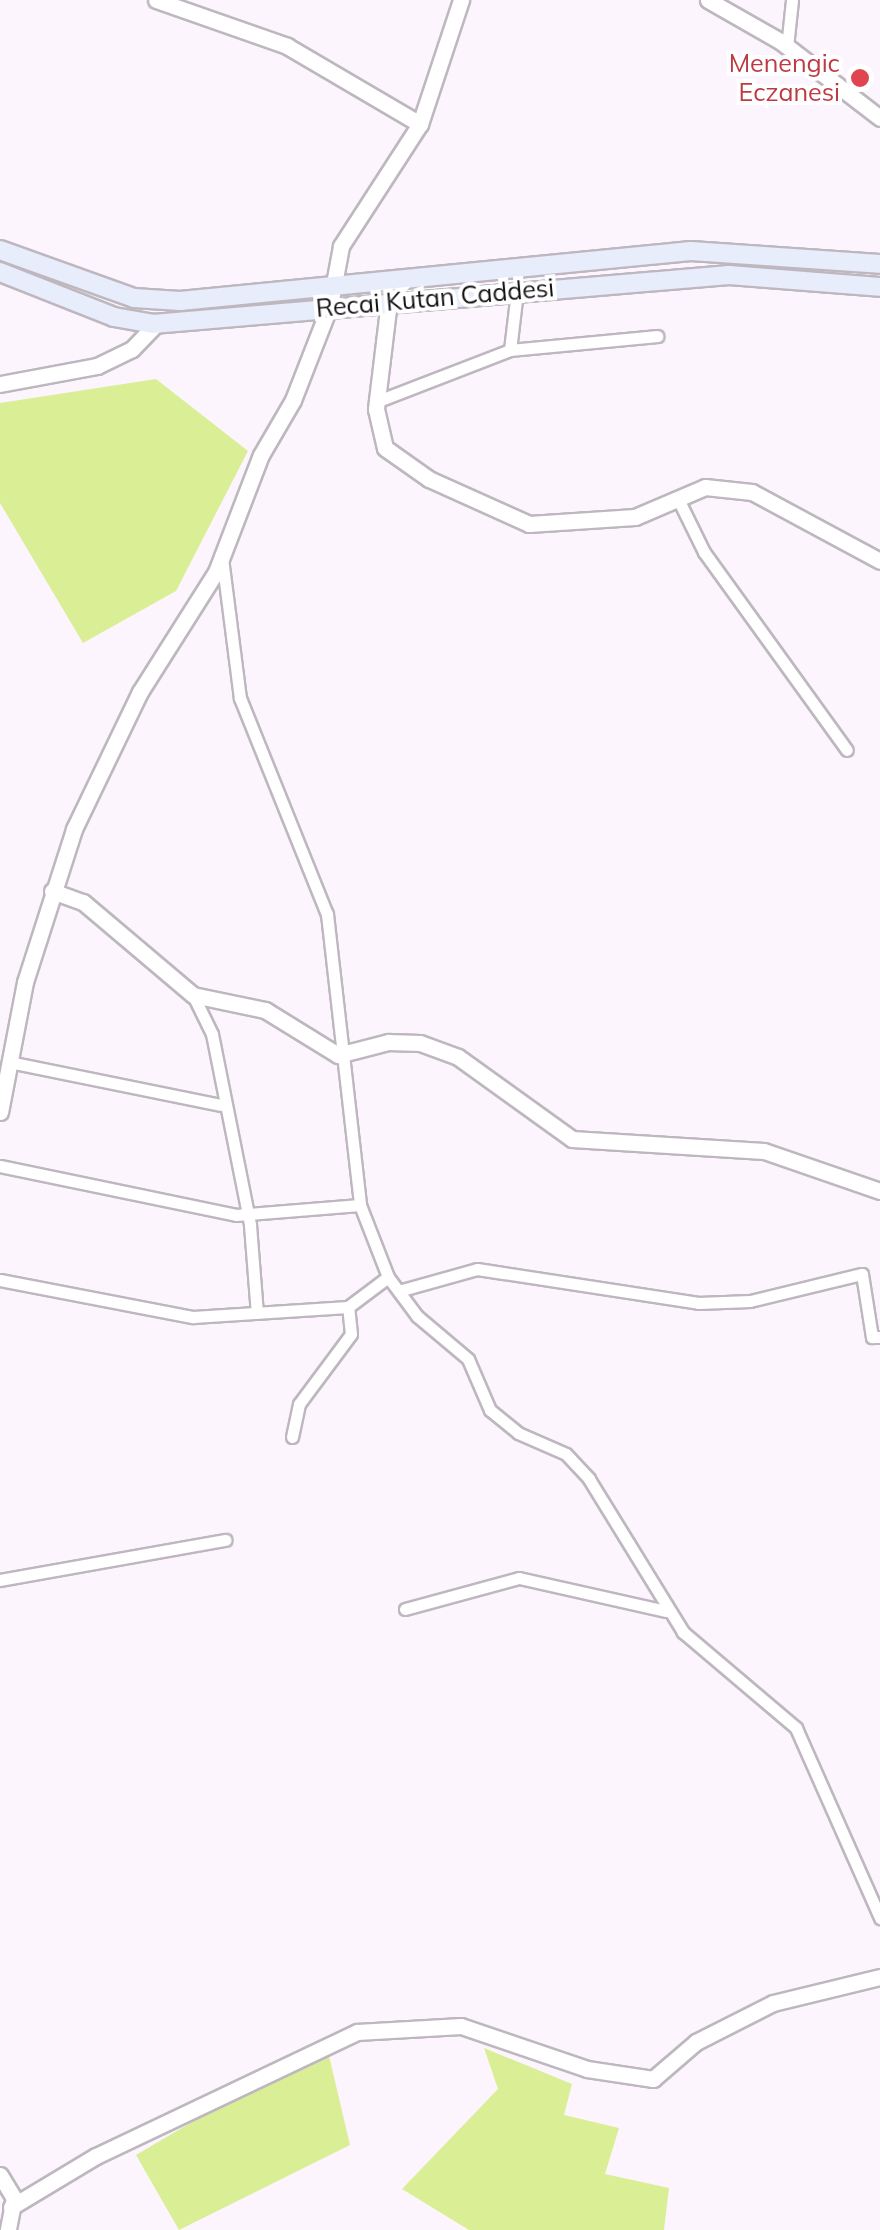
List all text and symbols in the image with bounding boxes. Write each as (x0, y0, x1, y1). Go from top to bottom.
place label: Menengic Eczanesi (729, 49, 840, 108)
marker: Menengic Eczanesi (849, 67, 871, 89)
street label: Recai Kutan Caddesi (315, 273, 555, 323)

